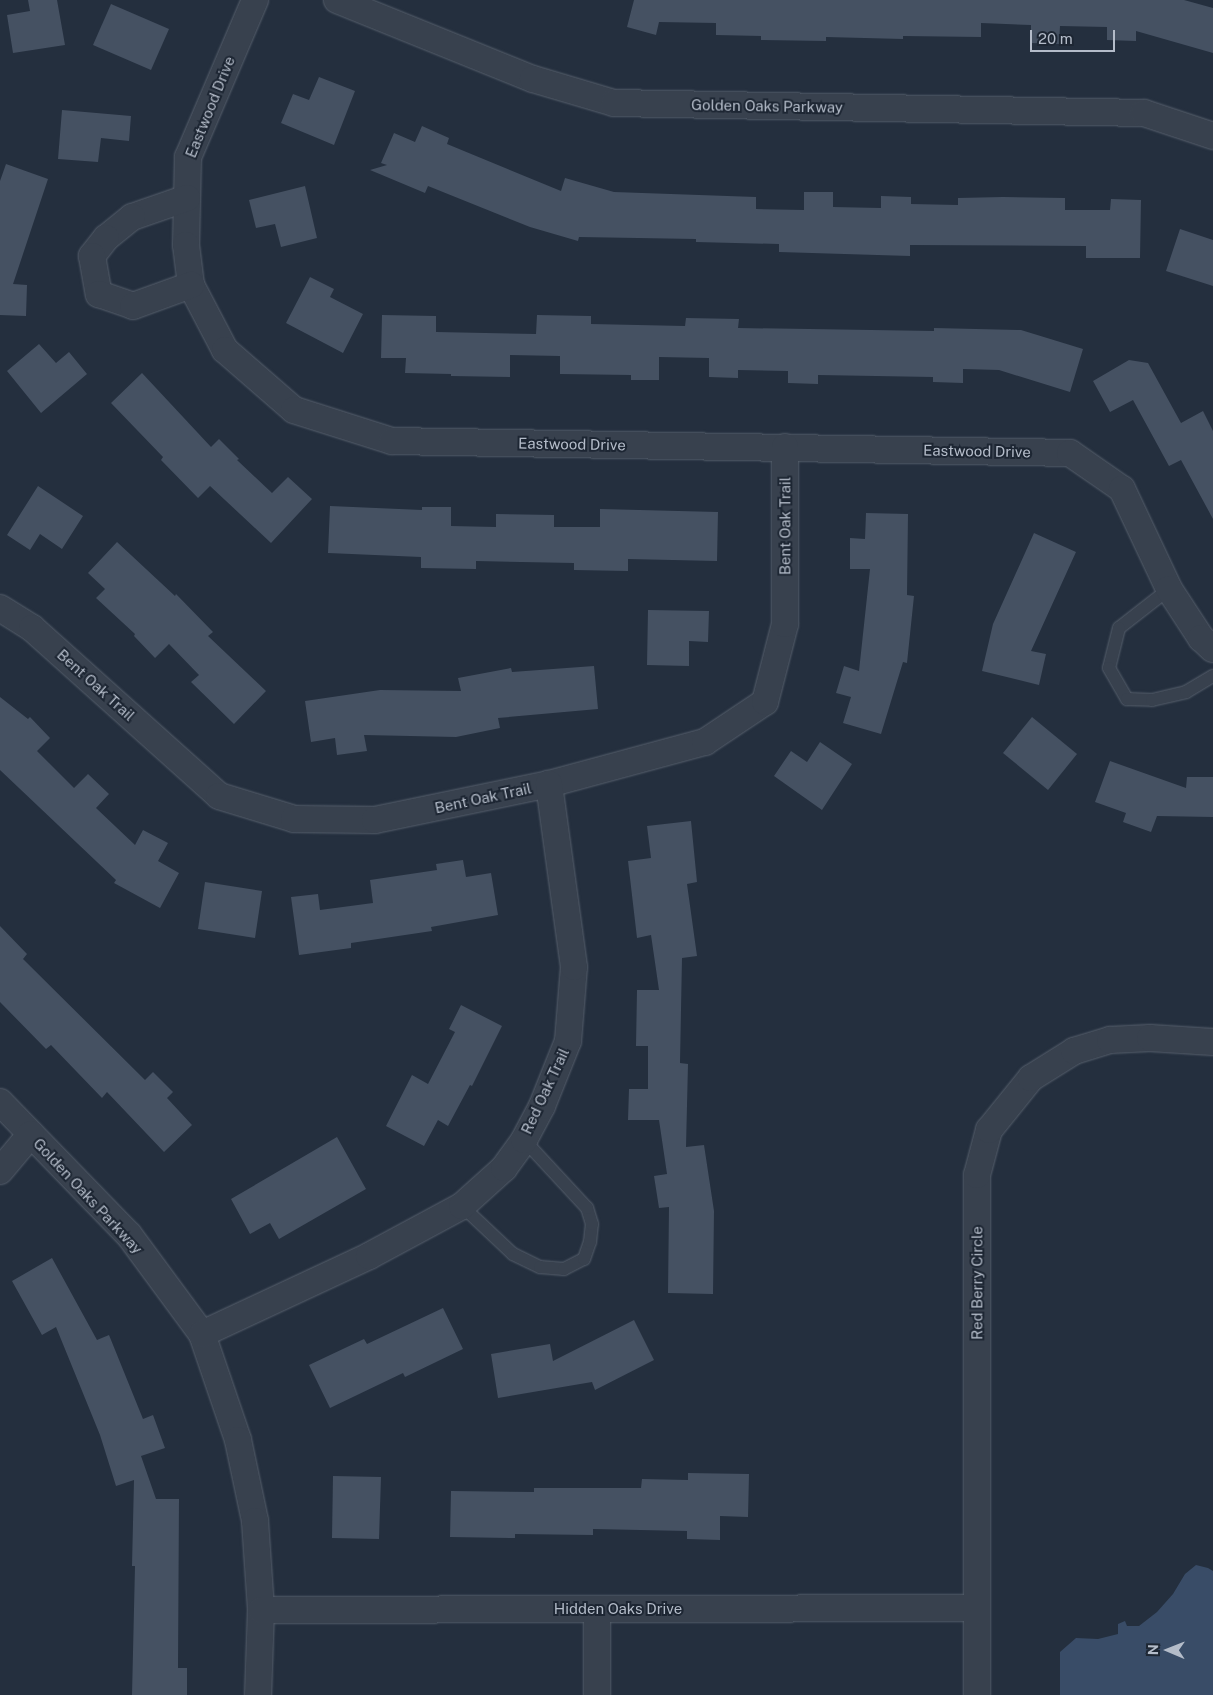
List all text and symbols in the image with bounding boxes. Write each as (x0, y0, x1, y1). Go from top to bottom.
scale bar (1033, 20, 1118, 52)
text: 20 m (1038, 30, 1073, 47)
street label: Eastwood Drive (181, 54, 239, 160)
street label: Golden Oaks Parkway (691, 96, 843, 116)
street label: Eastwood Drive (518, 434, 626, 454)
street label: Eastwood Drive (923, 441, 1031, 461)
street label: Bent Oak Trail (776, 477, 794, 575)
street label: Bent Oak Trail (53, 645, 139, 725)
street label: Bent Oak Trail (433, 779, 533, 817)
street label: Red Oak Trail (517, 1045, 573, 1137)
street label: Golden Oaks Parkway (30, 1134, 146, 1258)
street label: Red Berry Circle (968, 1226, 986, 1340)
street label: Hidden Oaks Drive (554, 1600, 682, 1618)
north arrow (1143, 1625, 1193, 1675)
text: N (1145, 1644, 1161, 1655)

